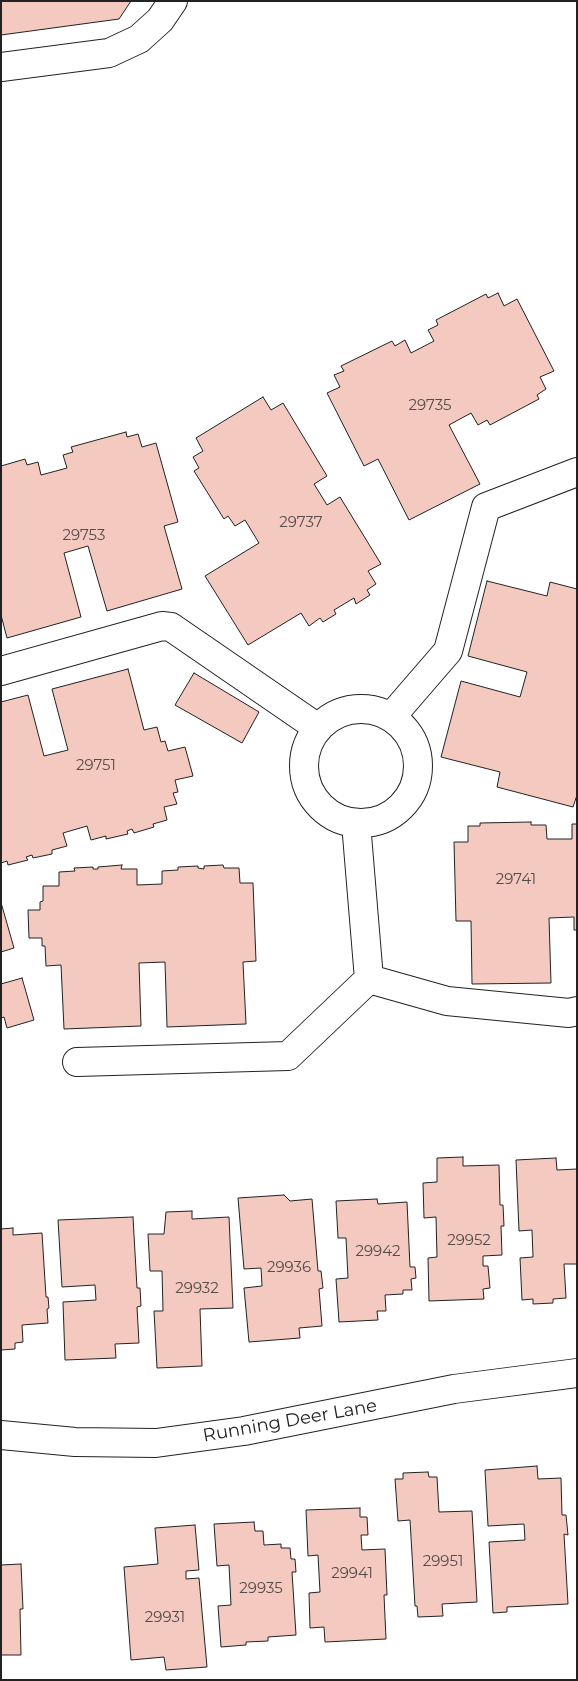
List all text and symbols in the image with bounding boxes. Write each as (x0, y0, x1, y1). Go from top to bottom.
house number: 29735 (408, 397, 452, 415)
house number: 29737 (279, 514, 323, 532)
house number: 29753 (63, 527, 105, 545)
house number: 29751 (76, 757, 116, 775)
house number: 29741 (496, 871, 536, 889)
house number: 29952 (447, 1232, 491, 1250)
house number: 29942 (355, 1243, 401, 1261)
house number: 29936 (267, 1259, 311, 1277)
house number: 29932 (175, 1280, 219, 1298)
street label: Running Deer Lane (201, 1395, 379, 1447)
house number: 29951 (423, 1553, 463, 1571)
house number: 29941 (331, 1565, 373, 1583)
house number: 29935 (239, 1580, 283, 1598)
house number: 29931 (145, 1609, 185, 1627)

